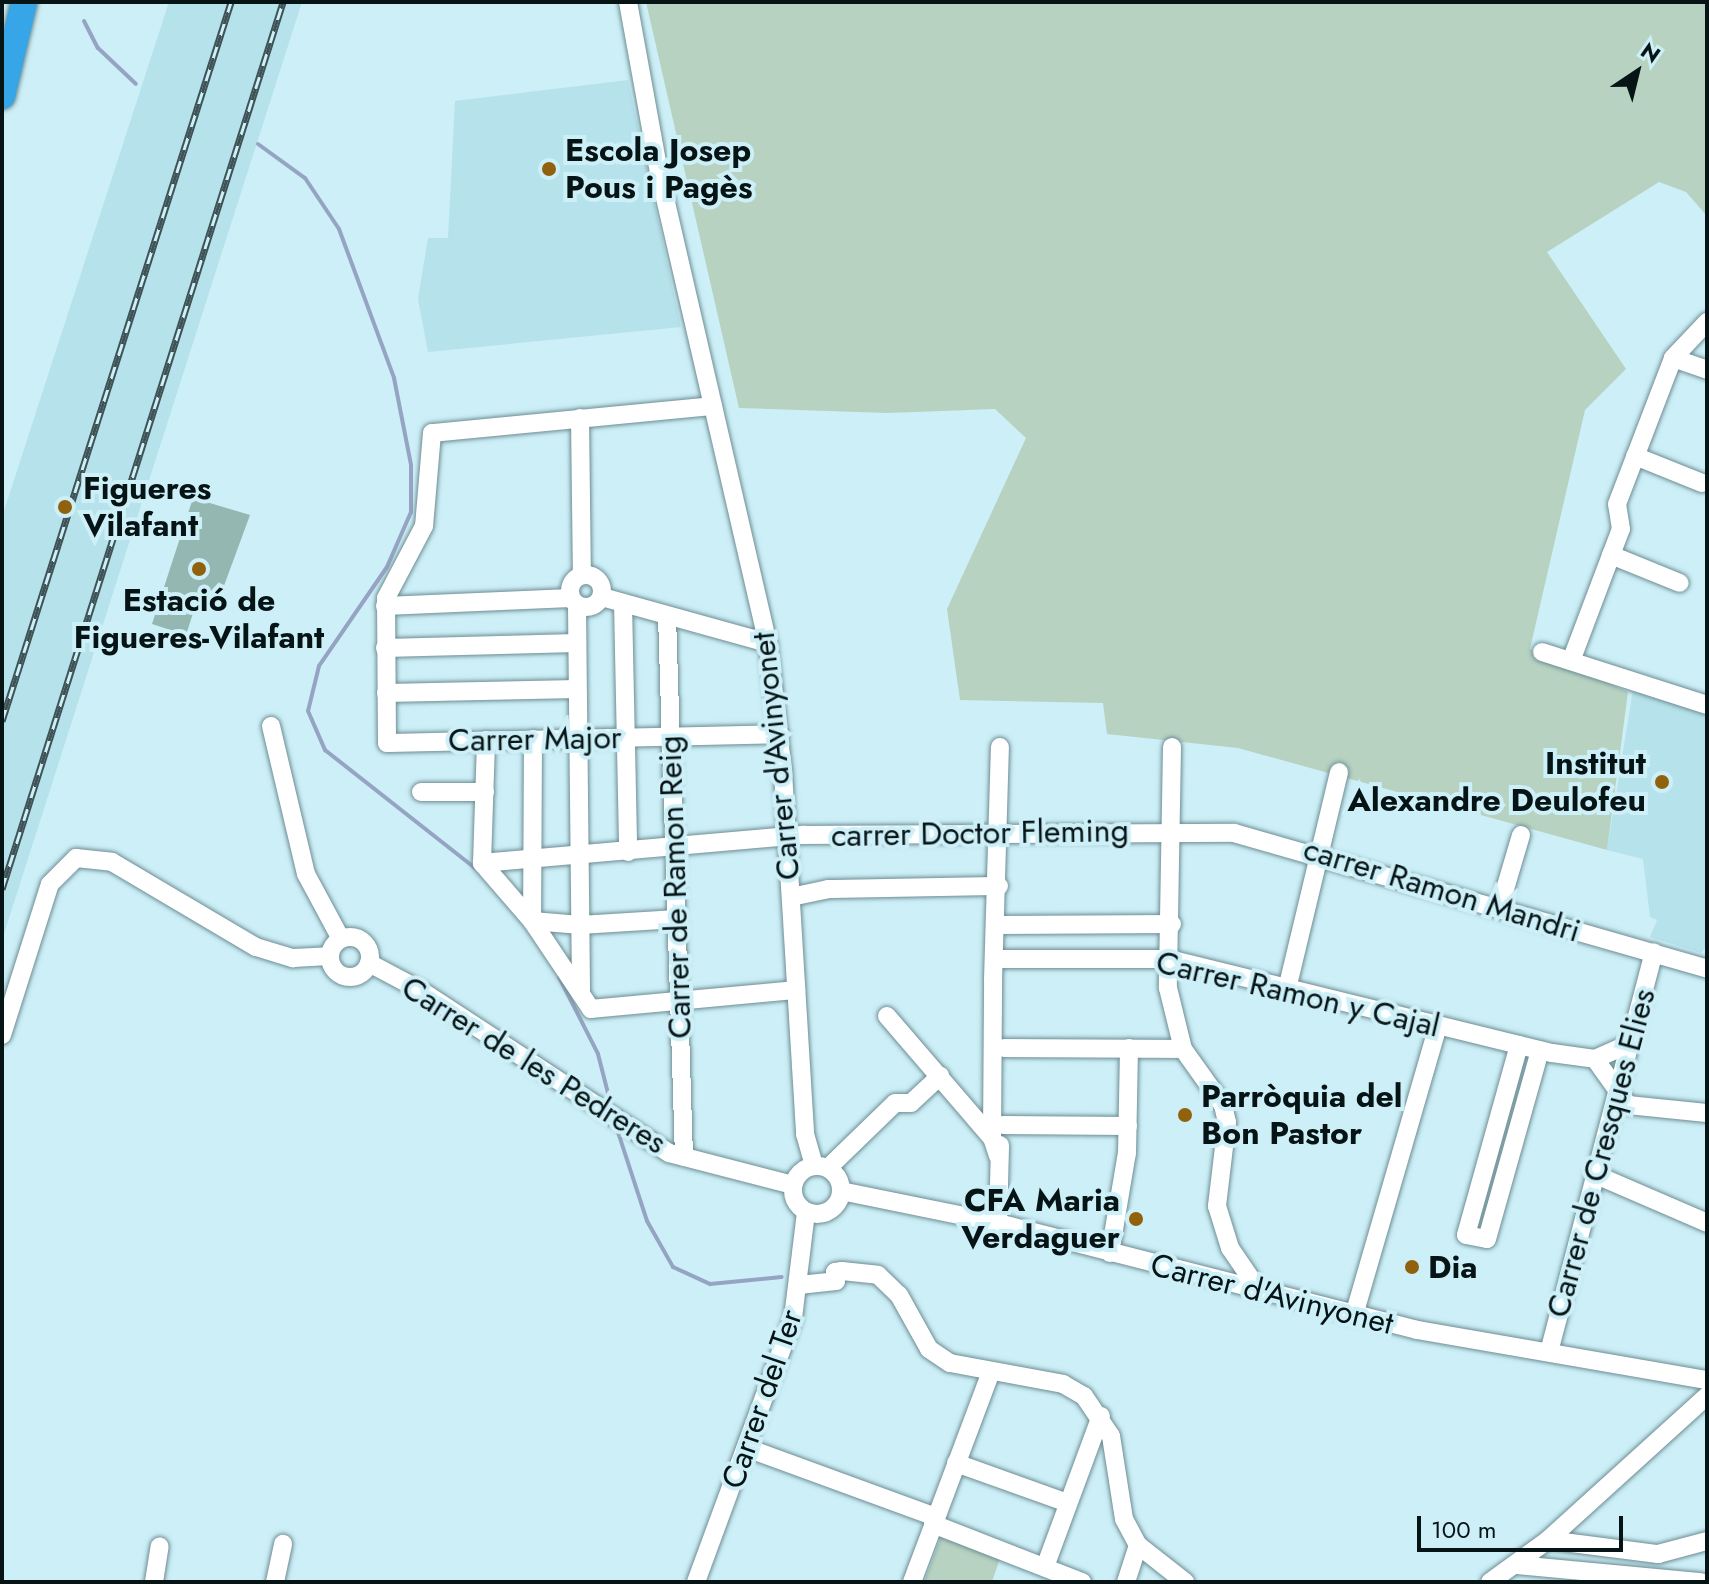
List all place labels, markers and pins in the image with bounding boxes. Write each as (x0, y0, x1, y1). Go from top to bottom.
place label: Escola Josep Pous i Pagès (565, 132, 753, 207)
marker: Escola Josep Pous i Pagès (540, 160, 558, 178)
place label: Figueres Vilafant (83, 470, 211, 545)
marker: Figueres Vilafant (54, 496, 76, 518)
marker: Estació de Figueres-Vilafant (190, 560, 208, 578)
place label: Estació de Figueres-Vilafant (74, 582, 324, 657)
place label: Institut Alexandre Deulofeu (1348, 745, 1646, 820)
marker: Institut Alexandre Deulofeu (1653, 773, 1671, 791)
place label: Parròquia del Bon Pastor (1201, 1078, 1402, 1153)
marker: Parròquia del Bon Pastor (1176, 1106, 1194, 1124)
place label: CFA Maria Verdaguer (961, 1182, 1120, 1257)
marker: CFA Maria Verdaguer (1127, 1210, 1145, 1228)
place label: Dia (1428, 1248, 1478, 1286)
marker: Dia (1403, 1258, 1421, 1276)

